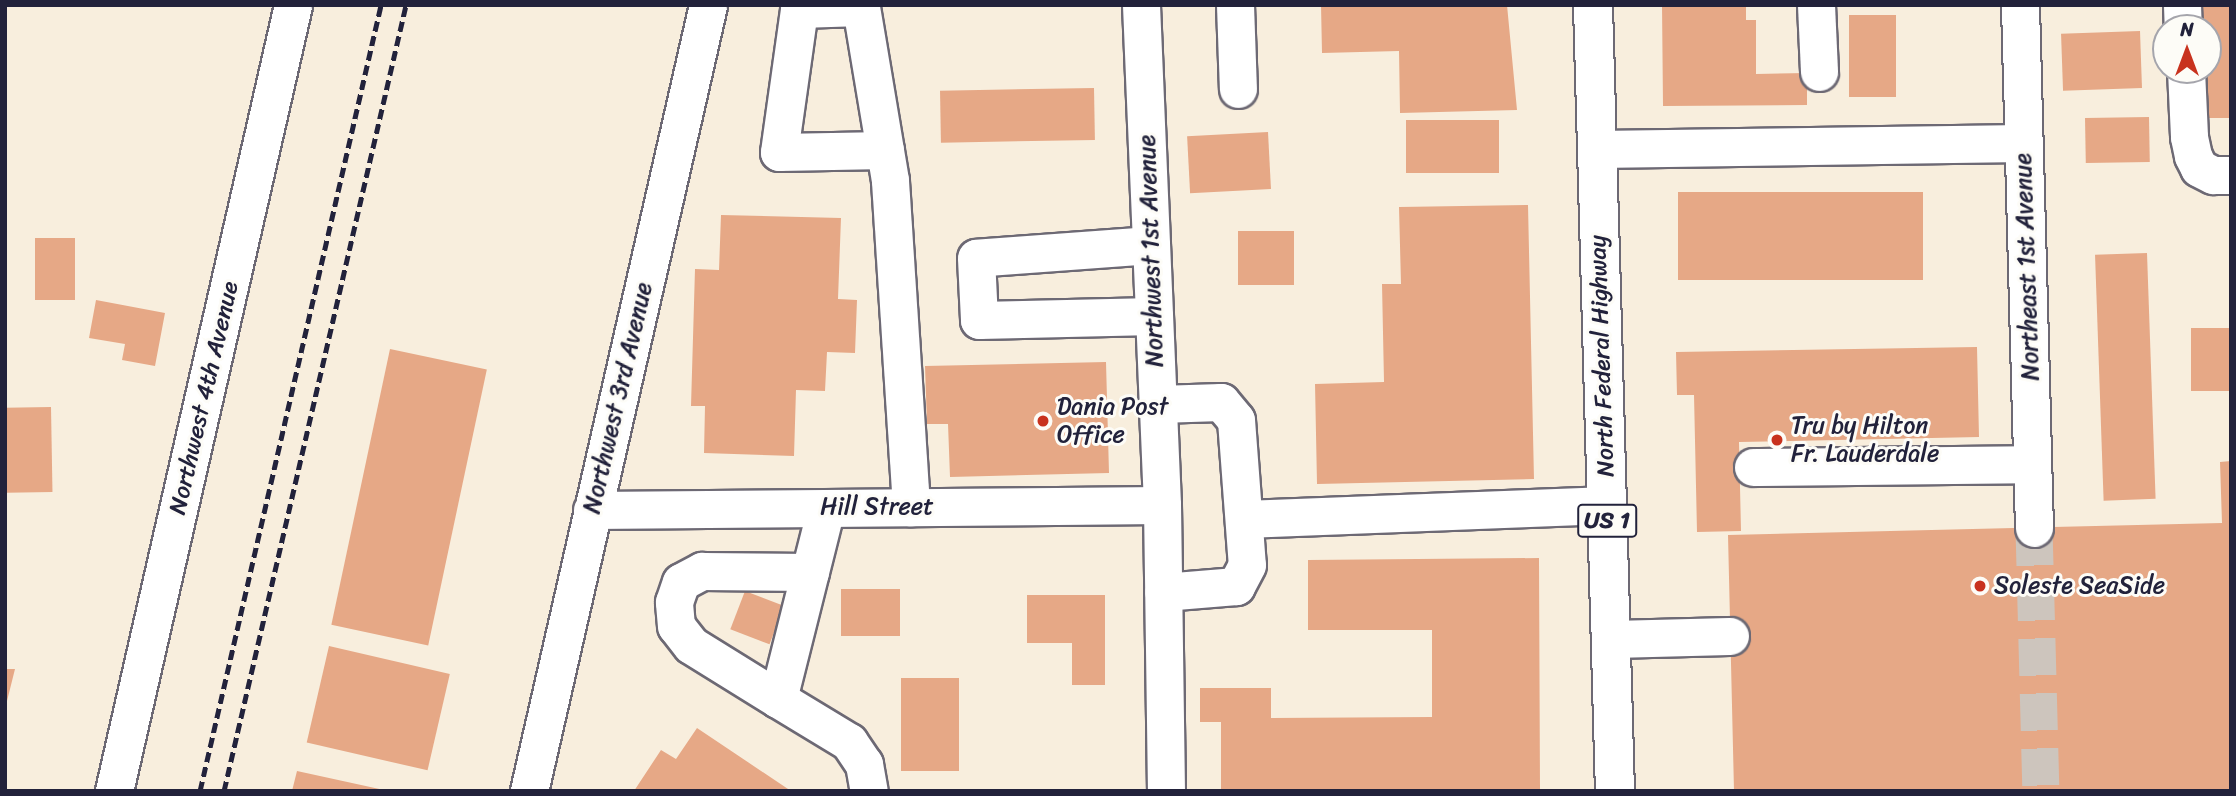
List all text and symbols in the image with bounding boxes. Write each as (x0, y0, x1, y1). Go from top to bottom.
text: N (2180, 13, 2194, 46)
north arrow (2152, 14, 2222, 84)
street label: Northwest 1st Avenue (1133, 134, 1169, 368)
street label: Northeast 1st Avenue (2009, 152, 2045, 382)
street label: North Federal Highway (1583, 234, 1621, 478)
street label: Northwest 4th Avenue (163, 279, 245, 517)
street label: Northwest 3rd Avenue (577, 280, 659, 516)
place label: Dania Post Office (1057, 393, 1170, 449)
place label: Tru by Hilton Fr. Lauderdale (1791, 412, 1939, 468)
marker: Dania Post Office (1035, 413, 1051, 429)
marker: Tru by Hilton Fr. Lauderdale (1769, 432, 1785, 448)
street label: Hill Street (820, 493, 934, 521)
road number: US 1 (1576, 502, 1638, 540)
place label: Soleste SeaSide (1994, 572, 2165, 600)
marker: Soleste SeaSide (1972, 578, 1988, 594)

